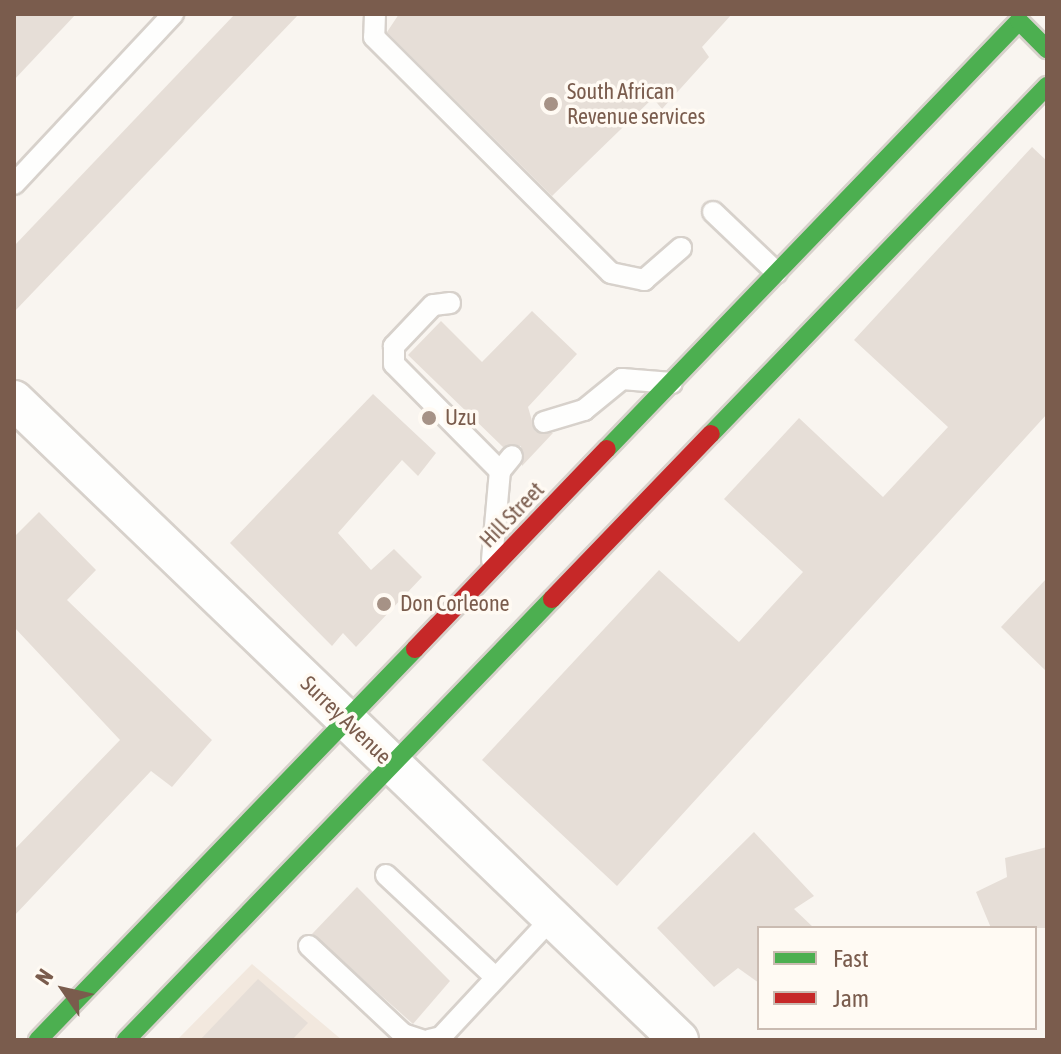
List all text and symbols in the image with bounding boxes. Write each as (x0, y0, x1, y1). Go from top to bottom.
place label: South African Revenue services (567, 78, 705, 130)
marker: South African Revenue services (542, 95, 560, 113)
place label: Uzu (445, 405, 477, 431)
marker: Uzu (420, 409, 438, 427)
street label: Hill Street (474, 477, 550, 553)
place label: Don Corleone (400, 591, 510, 617)
marker: Don Corleone (375, 595, 393, 613)
street label: Surrey Avenue (295, 670, 397, 770)
legend (757, 926, 1037, 1030)
text: Fast (833, 945, 869, 972)
north arrow (24, 950, 104, 1030)
text: N (30, 964, 59, 989)
text: Jam (833, 985, 869, 1012)

